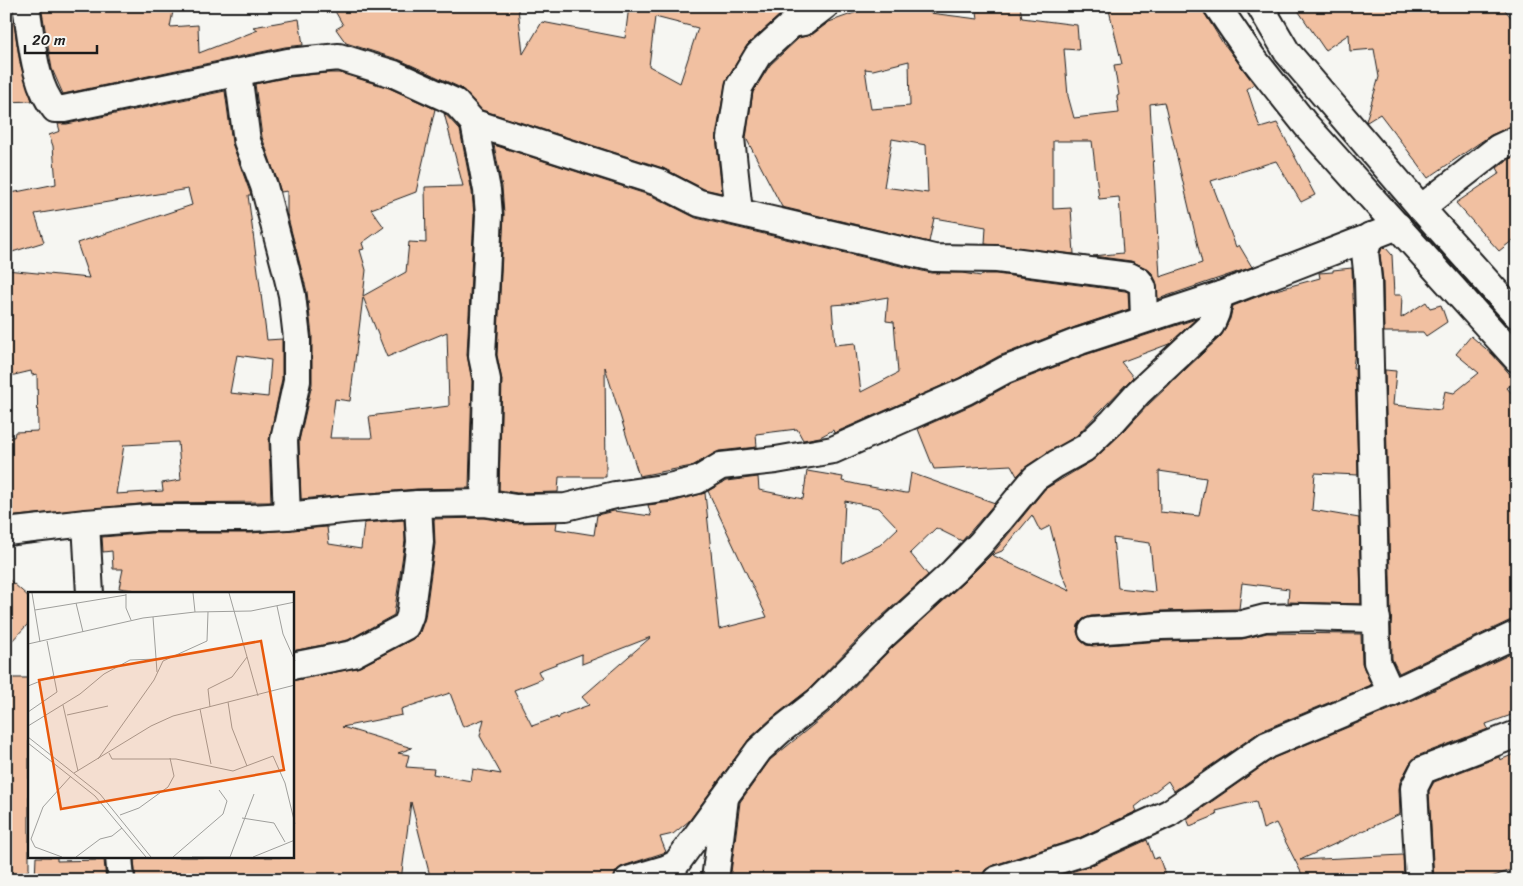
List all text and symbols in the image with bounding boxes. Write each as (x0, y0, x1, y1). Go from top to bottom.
scale bar (25, 22, 98, 54)
text: 20 m (32, 27, 66, 53)
inset map (28, 592, 294, 858)

